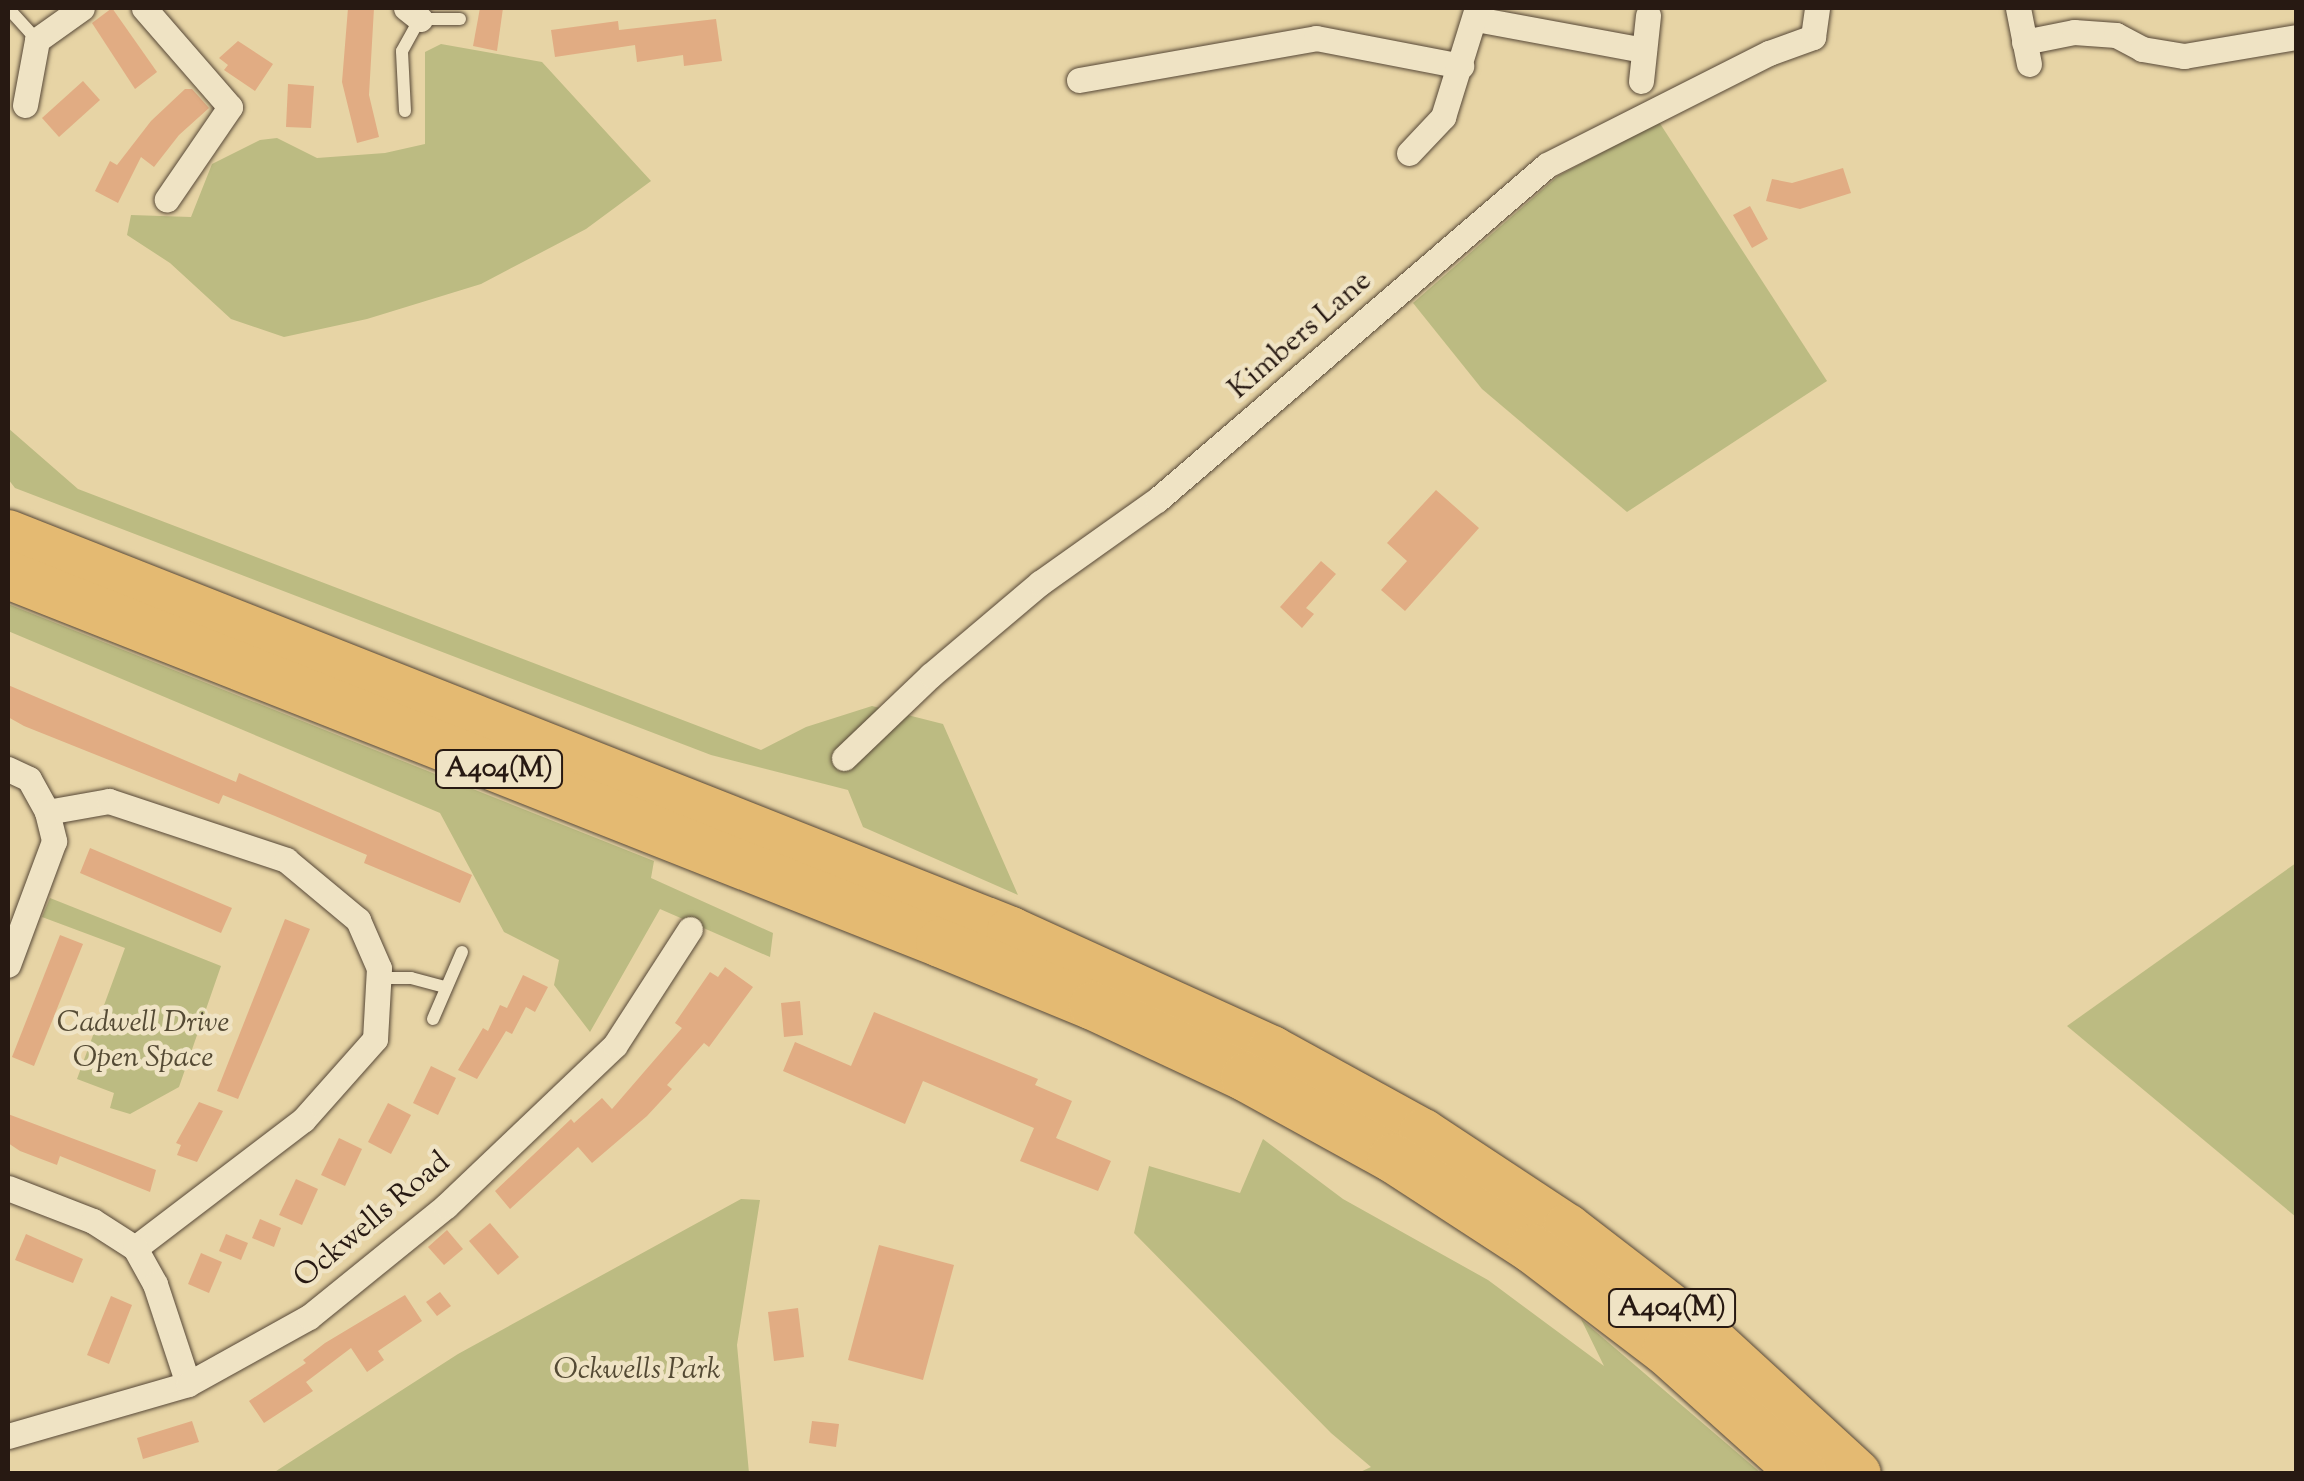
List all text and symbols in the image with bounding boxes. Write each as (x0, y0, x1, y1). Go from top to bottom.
street label: Kimbers Lane (1222, 264, 1380, 408)
road number: A404(M) (434, 746, 564, 792)
park label: Cadwell Drive Open Space (57, 1006, 229, 1076)
street label: Ockwells Road (288, 1145, 458, 1297)
road number: A404(M) (1607, 1285, 1737, 1331)
park label: Ockwells Park (553, 1353, 721, 1389)

